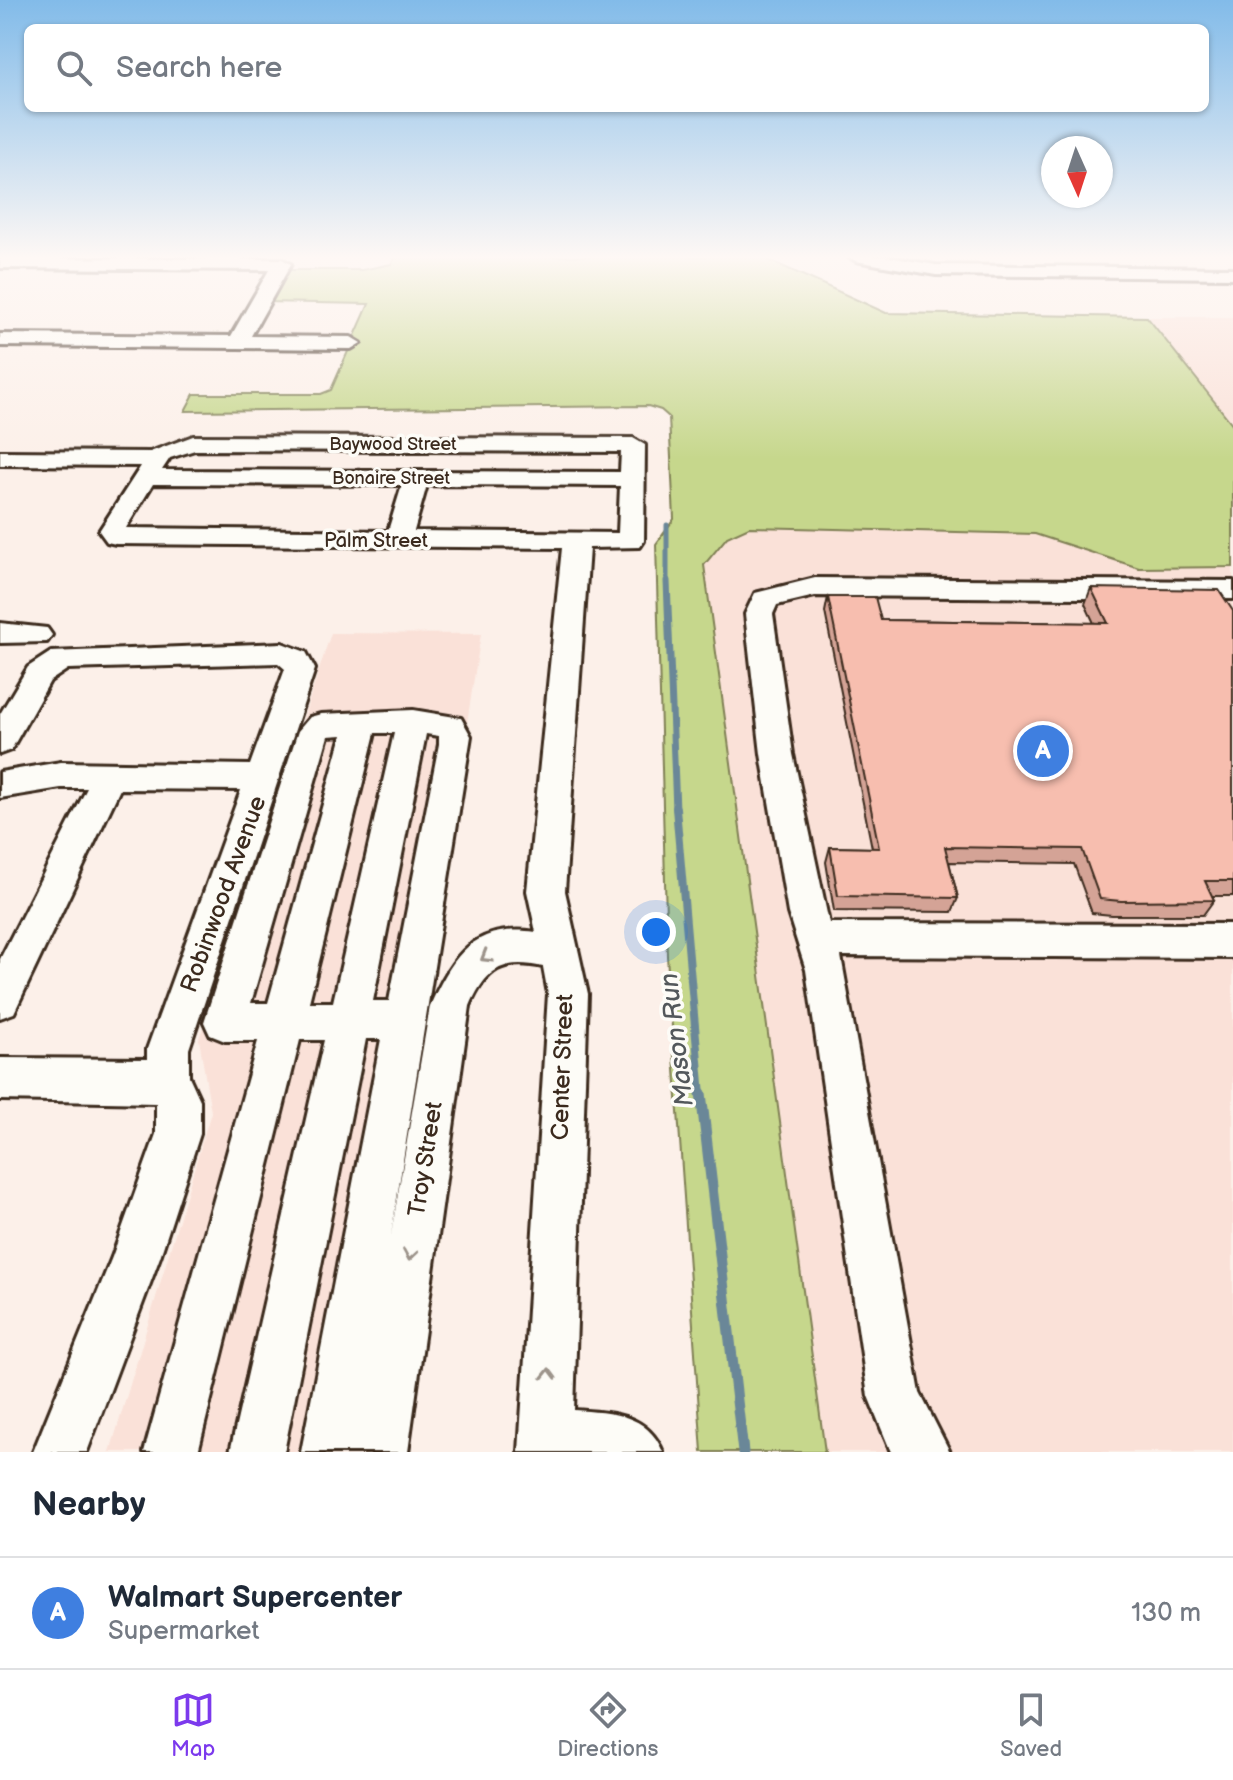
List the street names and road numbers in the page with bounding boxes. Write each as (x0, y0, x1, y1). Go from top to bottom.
street label: Baywood Street (329, 434, 457, 455)
street label: Bonaire Street (332, 468, 450, 489)
street label: Palm Street (324, 529, 428, 553)
street label: Robinwood Avenue (174, 792, 273, 996)
street label: Center Street (545, 993, 580, 1141)
street label: Troy Street (402, 1099, 449, 1219)

